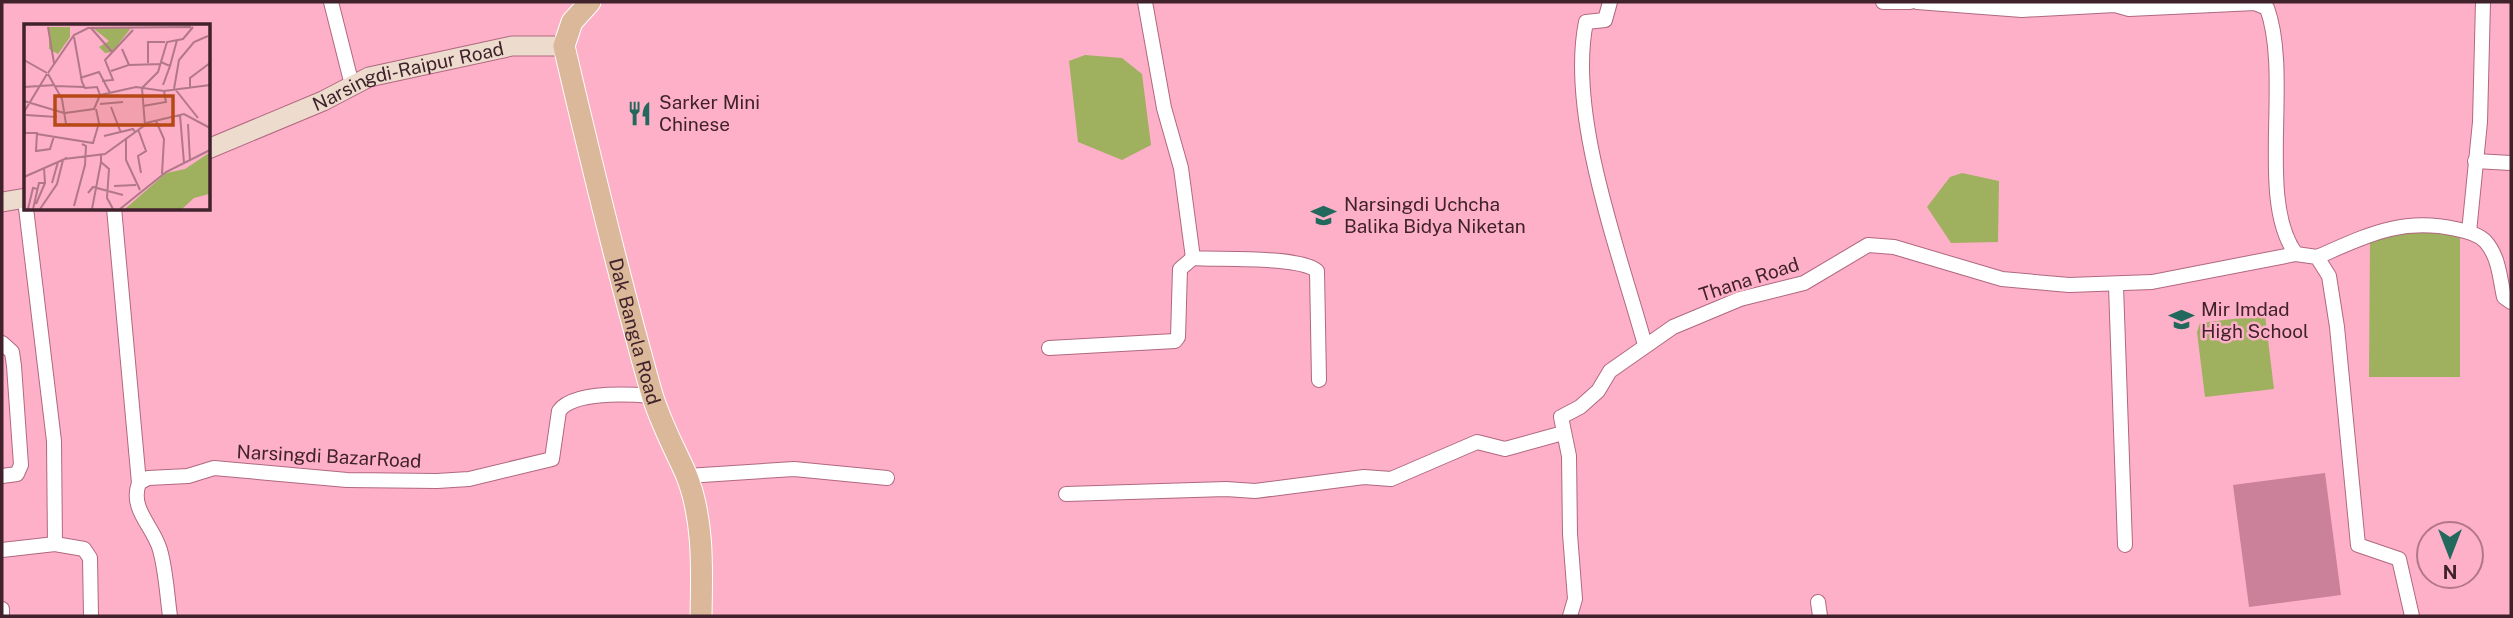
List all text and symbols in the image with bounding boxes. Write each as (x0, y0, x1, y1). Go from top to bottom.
inset map (24, 24, 210, 210)
street label: Narsingdi-Raipur Road (309, 37, 506, 115)
place label: Sarker Mini Chinese (659, 91, 760, 135)
restaurant icon: Sarker Mini Chinese (625, 99, 653, 127)
place label: Narsingdi Uchcha Balika Bidya Niketan (1344, 193, 1526, 237)
school or university icon: Narsingdi Uchcha Balika Bidya Niketan (1310, 201, 1338, 229)
street label: Thana Road (1696, 253, 1802, 305)
street label: Dak Bangla Road (605, 255, 665, 407)
place label: Mir Imdad High School (2201, 298, 2309, 342)
school or university icon: Mir Imdad High School (2167, 306, 2195, 334)
street label: Narsingdi BazarRoad (236, 440, 422, 472)
north arrow (2415, 520, 2485, 590)
text: N (2443, 561, 2457, 583)

